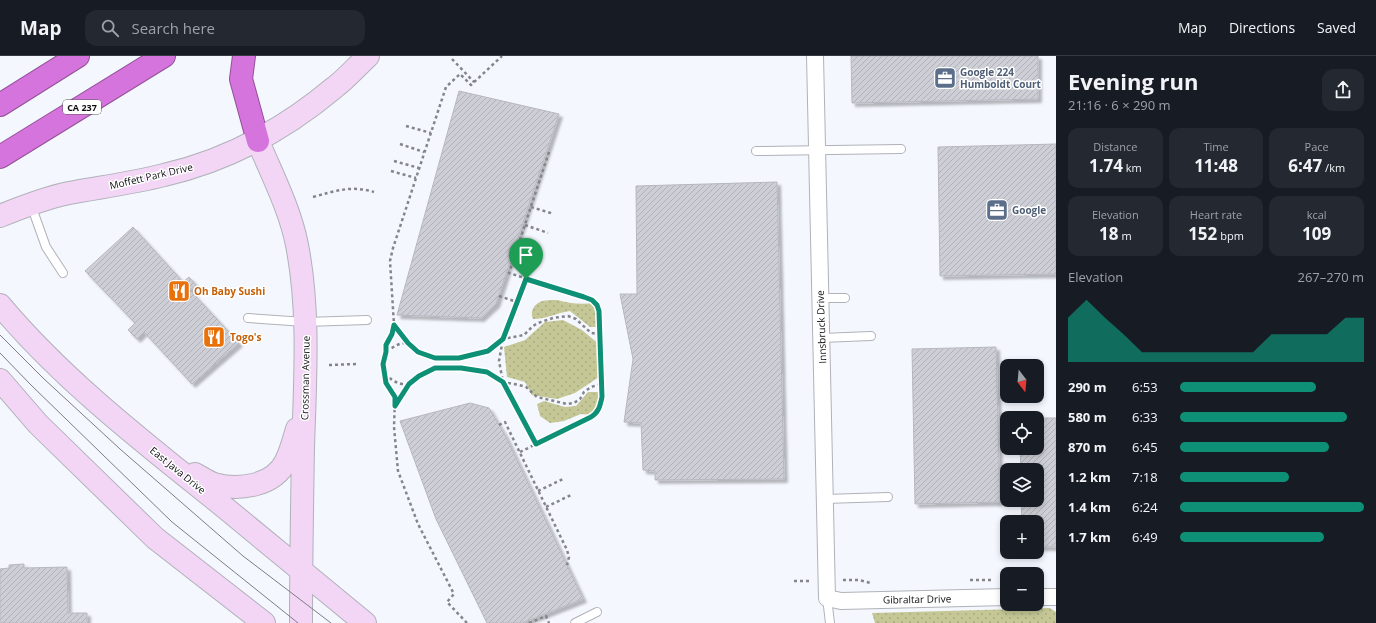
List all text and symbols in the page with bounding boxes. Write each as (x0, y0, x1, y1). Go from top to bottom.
search box (85, 10, 365, 46)
text: Map (20, 15, 61, 41)
icon: search (99, 17, 121, 39)
text: Search here (131, 18, 215, 38)
text: Map (1178, 18, 1207, 37)
text: Directions (1229, 18, 1295, 37)
text: Saved (1317, 18, 1356, 37)
office icon: Google 224 Humboldt Court (932, 65, 958, 91)
place label: Google 224 Humboldt Court (960, 65, 1042, 91)
text: Evening run (1068, 66, 1199, 96)
button: share (1322, 69, 1364, 111)
text: 21:16 · 6 × 290 m (1068, 96, 1171, 114)
road number: CA 237 (63, 100, 101, 114)
text: Distance (1093, 139, 1137, 154)
text: Time (1203, 139, 1229, 154)
text: Pace (1305, 139, 1329, 154)
text: 1.74 (1089, 154, 1123, 177)
text: 11:48 (1194, 154, 1238, 177)
text: 6:47 (1288, 154, 1322, 177)
street label: Moffett Park Drive (108, 160, 194, 192)
text: km (1123, 160, 1142, 175)
text: /km (1322, 160, 1345, 175)
office icon: Google (984, 197, 1010, 223)
place label: Google (1012, 203, 1046, 217)
text: Elevation (1092, 207, 1139, 222)
text: Heart rate (1190, 207, 1242, 222)
text: kcal (1307, 207, 1327, 222)
text: 18 (1099, 222, 1119, 245)
text: 152 (1188, 222, 1217, 245)
text: 109 (1302, 222, 1331, 245)
text: m (1119, 228, 1132, 243)
text: bpm (1217, 228, 1244, 243)
pin (509, 238, 543, 279)
icon: arrive (515, 244, 537, 266)
text: Elevation (1068, 268, 1123, 286)
text: 267–270 m (1297, 268, 1364, 286)
restaurant icon: Oh Baby Sushi (166, 278, 192, 304)
place label: Oh Baby Sushi (194, 284, 265, 298)
street label: Innsbruck Drive (813, 290, 829, 364)
restaurant icon: Togo's (201, 324, 227, 350)
place label: Togo's (230, 330, 261, 344)
street label: Crossman Avenue (297, 335, 313, 420)
north arrow (1000, 359, 1044, 403)
map controls (1000, 359, 1044, 611)
text: 290 m (1068, 378, 1106, 396)
text: 6:53 (1132, 378, 1158, 396)
text: 580 m (1068, 408, 1106, 426)
text: 6:33 (1132, 408, 1158, 426)
button: locate (1000, 411, 1044, 455)
text: 870 m (1068, 438, 1106, 456)
text: 6:45 (1132, 438, 1158, 456)
street label: East Java Drive (147, 443, 209, 497)
button: layers (1000, 463, 1044, 507)
text: 1.2 km (1068, 468, 1111, 486)
text: 7:18 (1132, 468, 1158, 486)
text: 1.4 km (1068, 498, 1111, 516)
text: 6:24 (1132, 498, 1158, 516)
button: + (1000, 515, 1044, 559)
text: 1.7 km (1068, 528, 1111, 546)
text: 6:49 (1132, 528, 1158, 546)
button: − (1000, 567, 1044, 611)
street label: Gibraltar Drive (883, 591, 952, 607)

